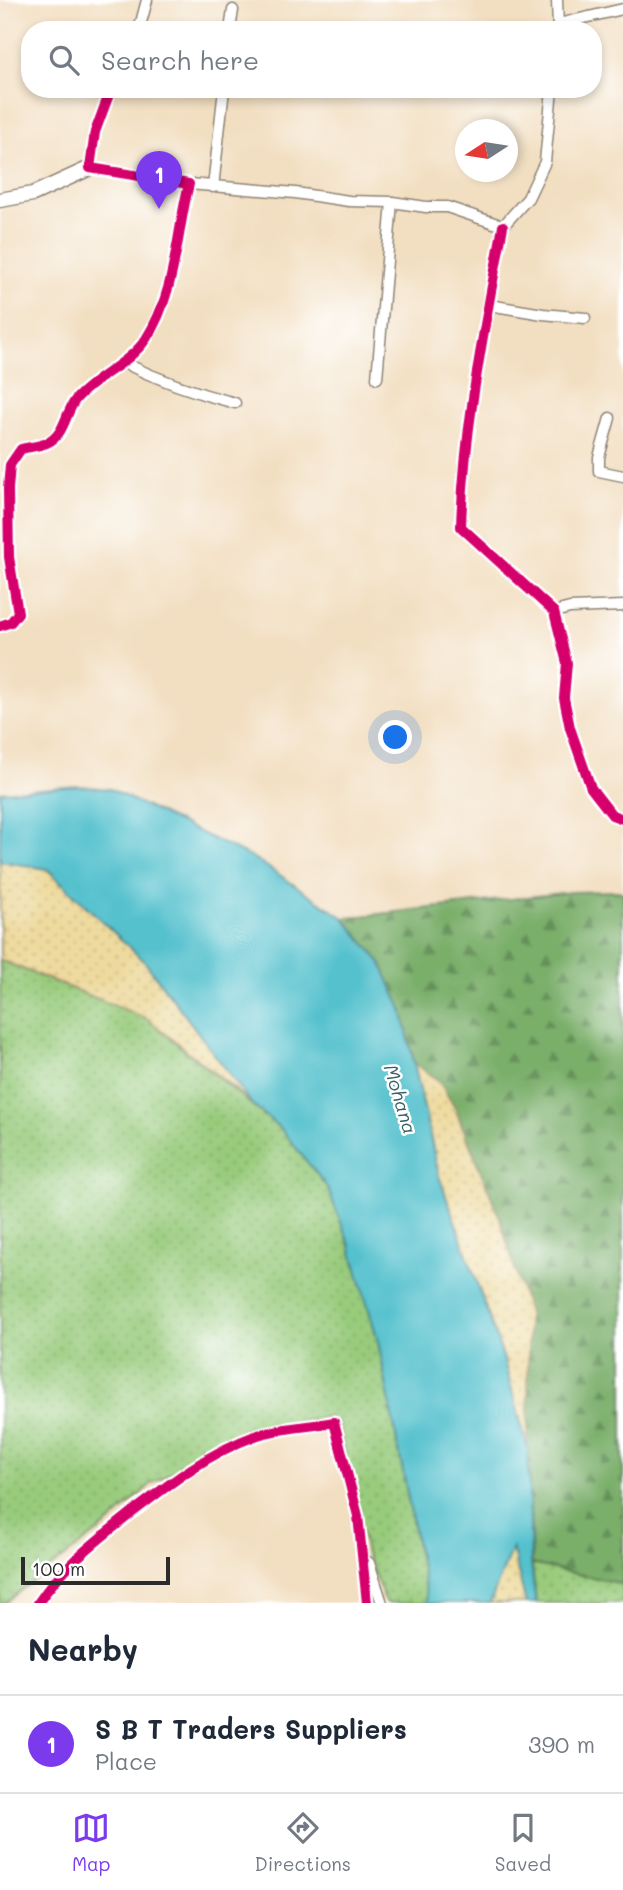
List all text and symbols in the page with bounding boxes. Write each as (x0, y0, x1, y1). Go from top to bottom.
search box (21, 21, 602, 98)
icon: search (45, 41, 83, 79)
text: Search here (101, 43, 259, 77)
north arrow (455, 119, 518, 182)
pin: 1 (136, 151, 182, 209)
your location (378, 720, 412, 754)
water label: Mohana (379, 1061, 423, 1137)
scale bar (21, 1554, 170, 1586)
text: 100 m (32, 1556, 85, 1581)
text: Nearby (28, 1629, 138, 1669)
text: S B T Traders Suppliers (95, 1712, 407, 1746)
text: 1 (46, 1729, 56, 1759)
text: 390 m (528, 1729, 595, 1759)
text: Place (95, 1746, 157, 1776)
tab: Map (72, 1809, 111, 1876)
tab: Directions (254, 1809, 351, 1876)
tab: Saved (495, 1809, 551, 1876)

